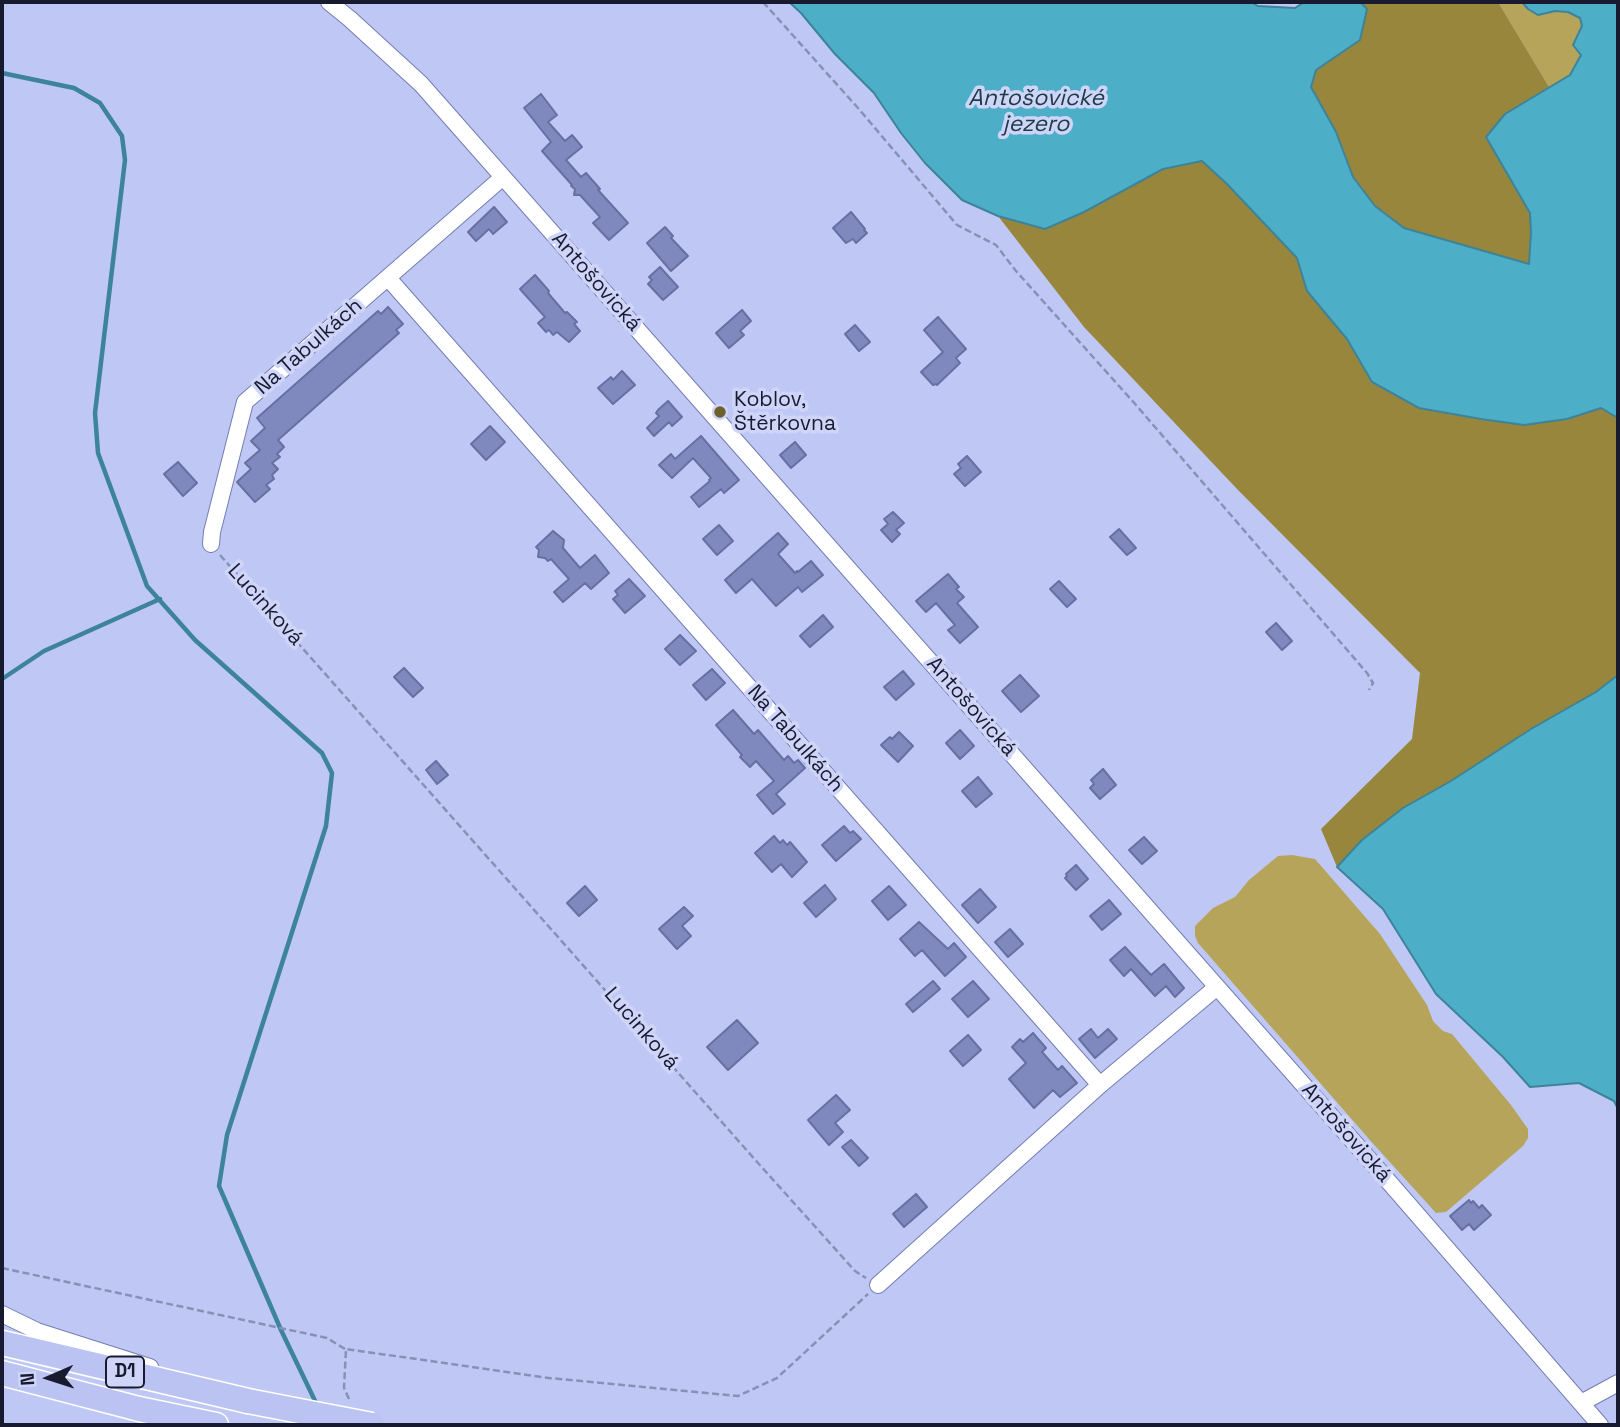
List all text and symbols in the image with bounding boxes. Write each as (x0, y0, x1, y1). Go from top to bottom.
water label: Antošovické jezero (968, 85, 1104, 139)
street label: Antošovická (546, 227, 646, 337)
street label: Na Tabulkách (250, 294, 368, 400)
place label: Koblov, Štěrkovna (734, 387, 836, 437)
marker: Koblov, Štěrkovna (712, 404, 728, 420)
street label: Lucinková (222, 559, 308, 651)
street label: Antošovická (921, 652, 1021, 762)
street label: Na Tabulkách (742, 680, 848, 798)
street label: Lucinková (598, 983, 684, 1075)
street label: Antošovická (1296, 1078, 1396, 1188)
north arrow (14, 1343, 84, 1413)
road number: D1 (106, 1356, 144, 1388)
text: N (15, 1372, 40, 1386)

